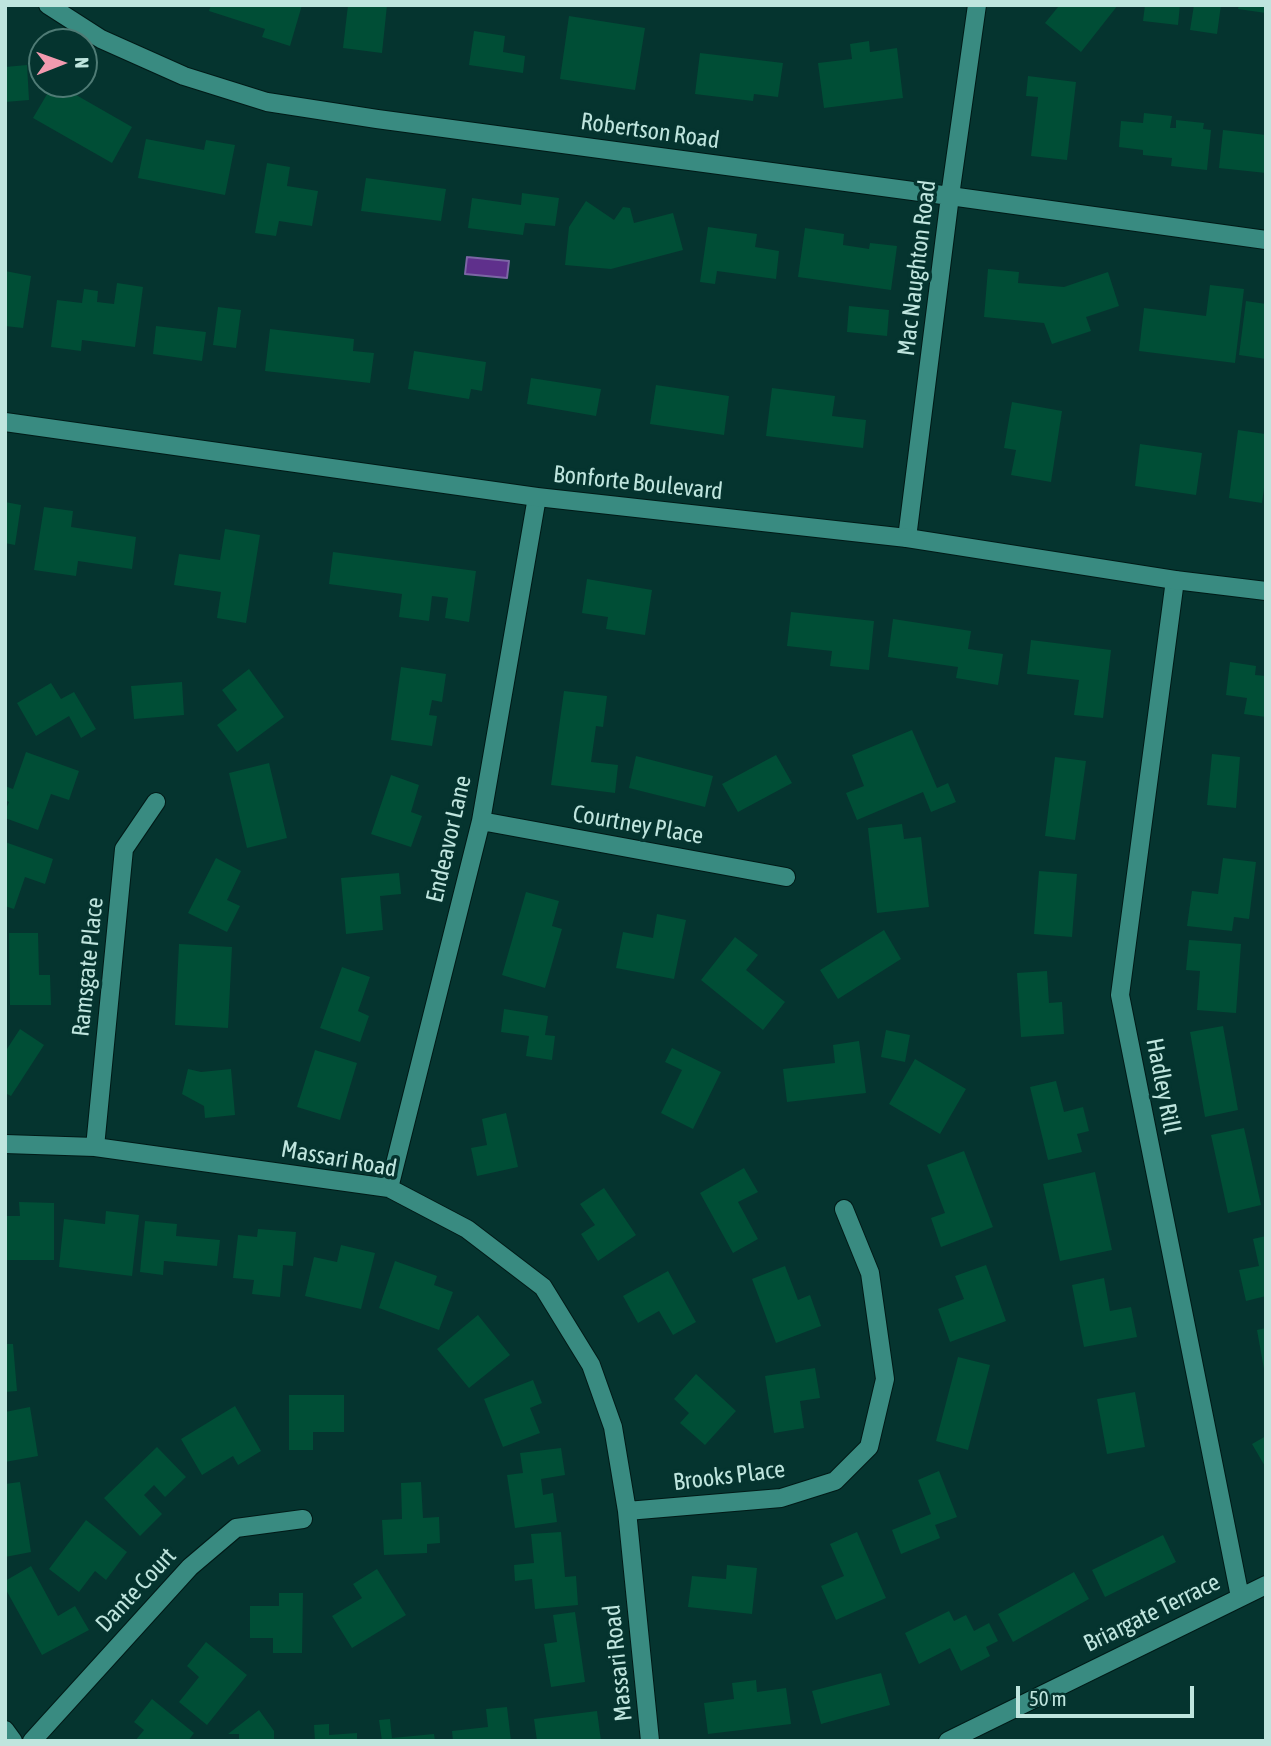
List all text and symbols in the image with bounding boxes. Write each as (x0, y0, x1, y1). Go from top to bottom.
north arrow (28, 28, 98, 98)
text: N (71, 57, 93, 68)
street label: Robertson Road (579, 107, 721, 155)
street label: Mac Naughton Road (892, 178, 942, 358)
street label: Bonforte Boulevard (552, 460, 724, 506)
street label: Endeavor Lane (420, 773, 478, 905)
street label: Courtney Place (571, 799, 705, 851)
street label: Ramsgate Place (66, 896, 110, 1038)
street label: Hadley Rill (1140, 1036, 1186, 1136)
street label: Massari Road (279, 1135, 399, 1183)
street label: Brooks Place (671, 1455, 787, 1497)
street label: Dante Court (90, 1542, 182, 1638)
street label: Briargate Terrace (1079, 1568, 1225, 1658)
street label: Massari Road (598, 1603, 638, 1723)
scale bar (1019, 1672, 1198, 1716)
text: 50 m (1029, 1686, 1067, 1710)

